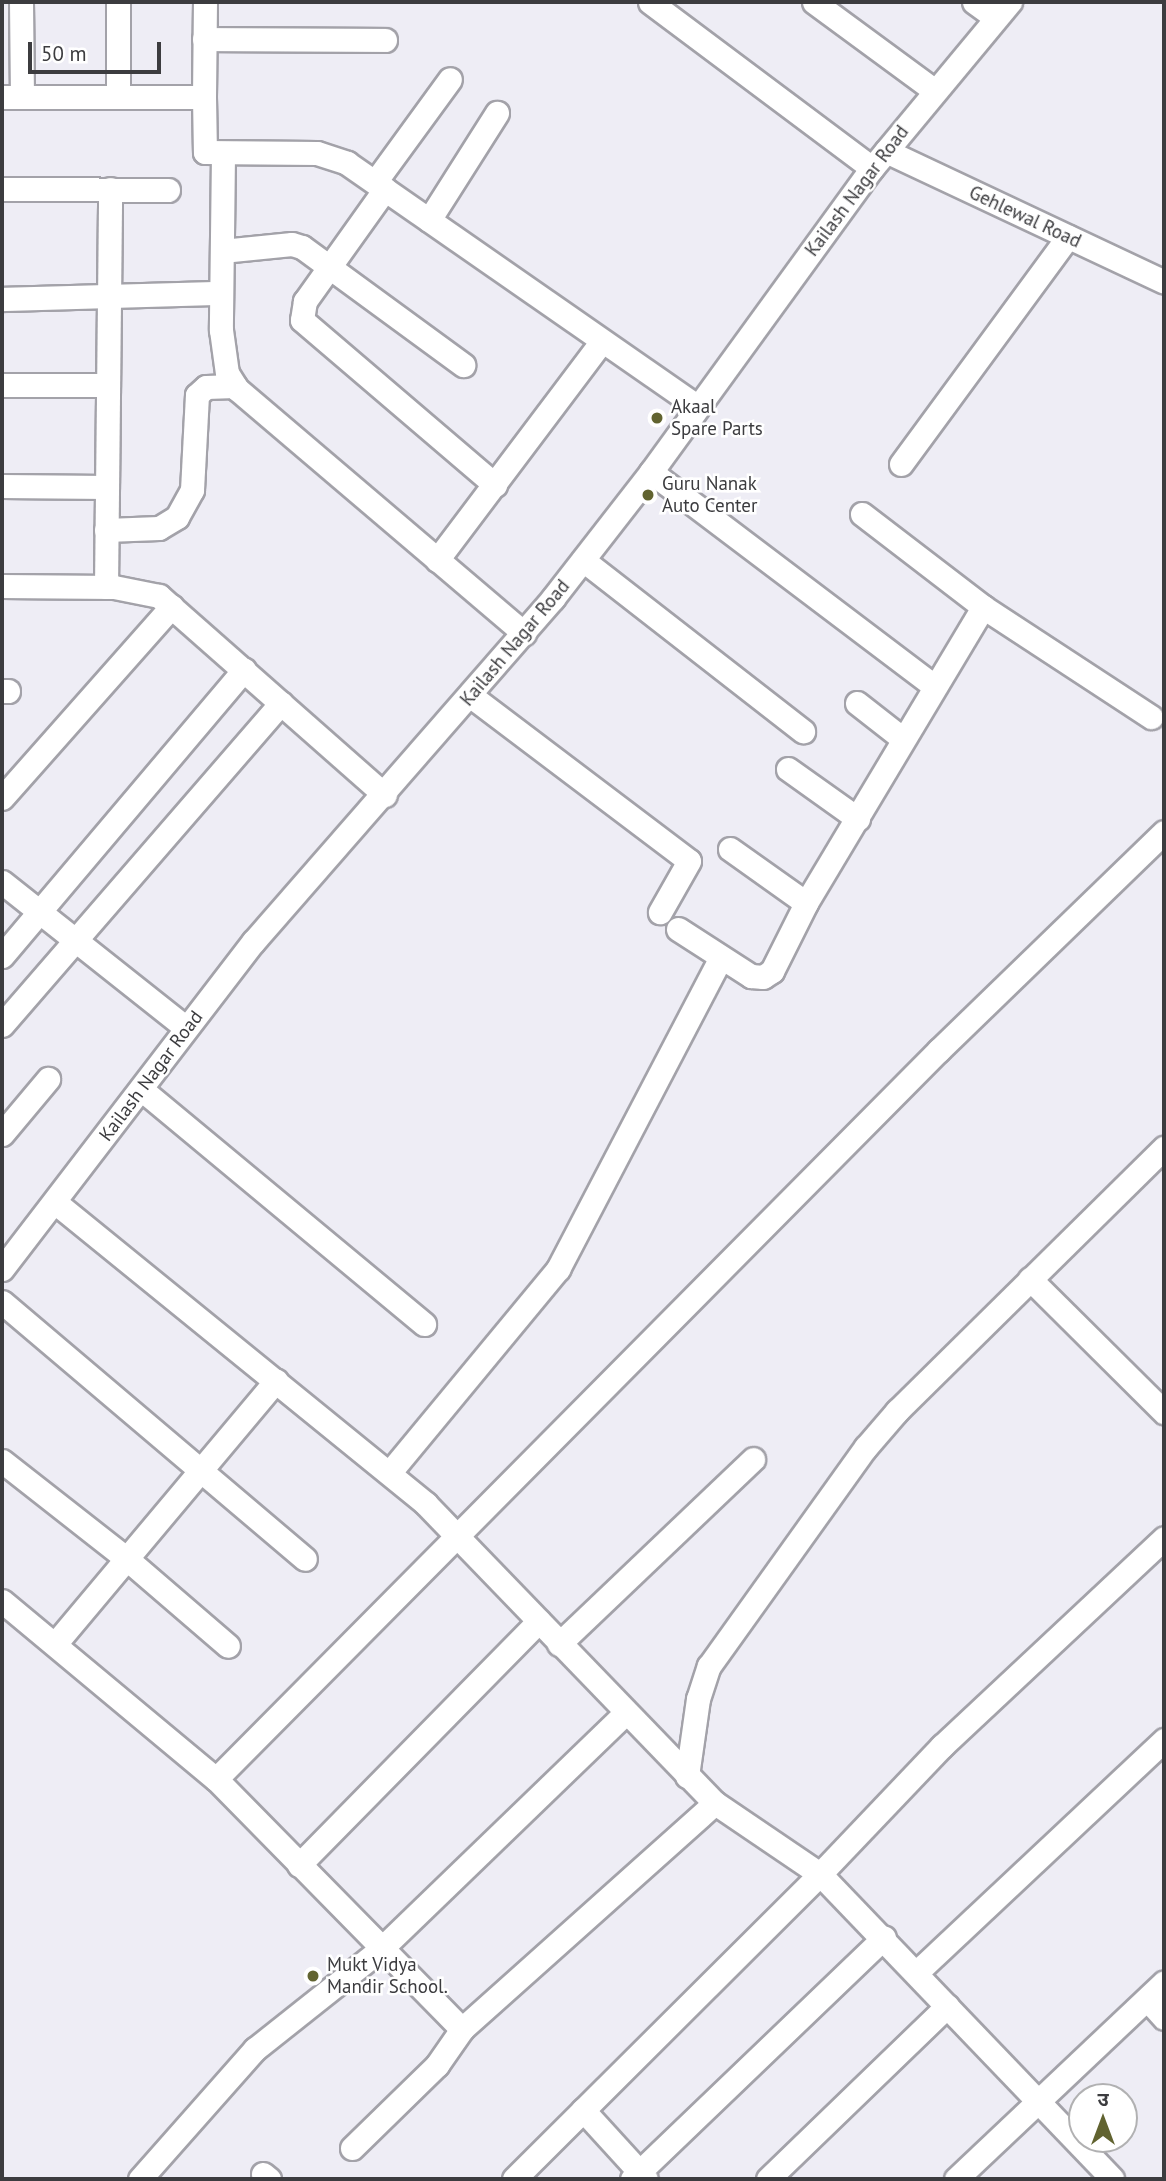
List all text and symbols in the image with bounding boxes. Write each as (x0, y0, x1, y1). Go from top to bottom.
scale bar (32, 28, 164, 72)
text: 50 m (41, 40, 87, 67)
street label: Kailash Nagar Road (800, 121, 914, 261)
street label: Gehlewal Road (965, 181, 1085, 253)
place label: Akaal Spare Parts (671, 396, 763, 440)
marker: Akaal Spare Parts (649, 410, 665, 426)
place label: Guru Nanak Auto Center (662, 473, 757, 517)
marker: Guru Nanak Auto Center (640, 487, 656, 503)
street label: Kailash Nagar Road (456, 575, 574, 711)
street label: Kailash Nagar Road (94, 1006, 208, 1146)
place label: Mukt Vidya Mandir School. (327, 1954, 448, 1998)
marker: Mukt Vidya Mandir School. (305, 1968, 321, 1984)
north arrow (1068, 2083, 1138, 2153)
text: उ (1097, 2087, 1109, 2111)

